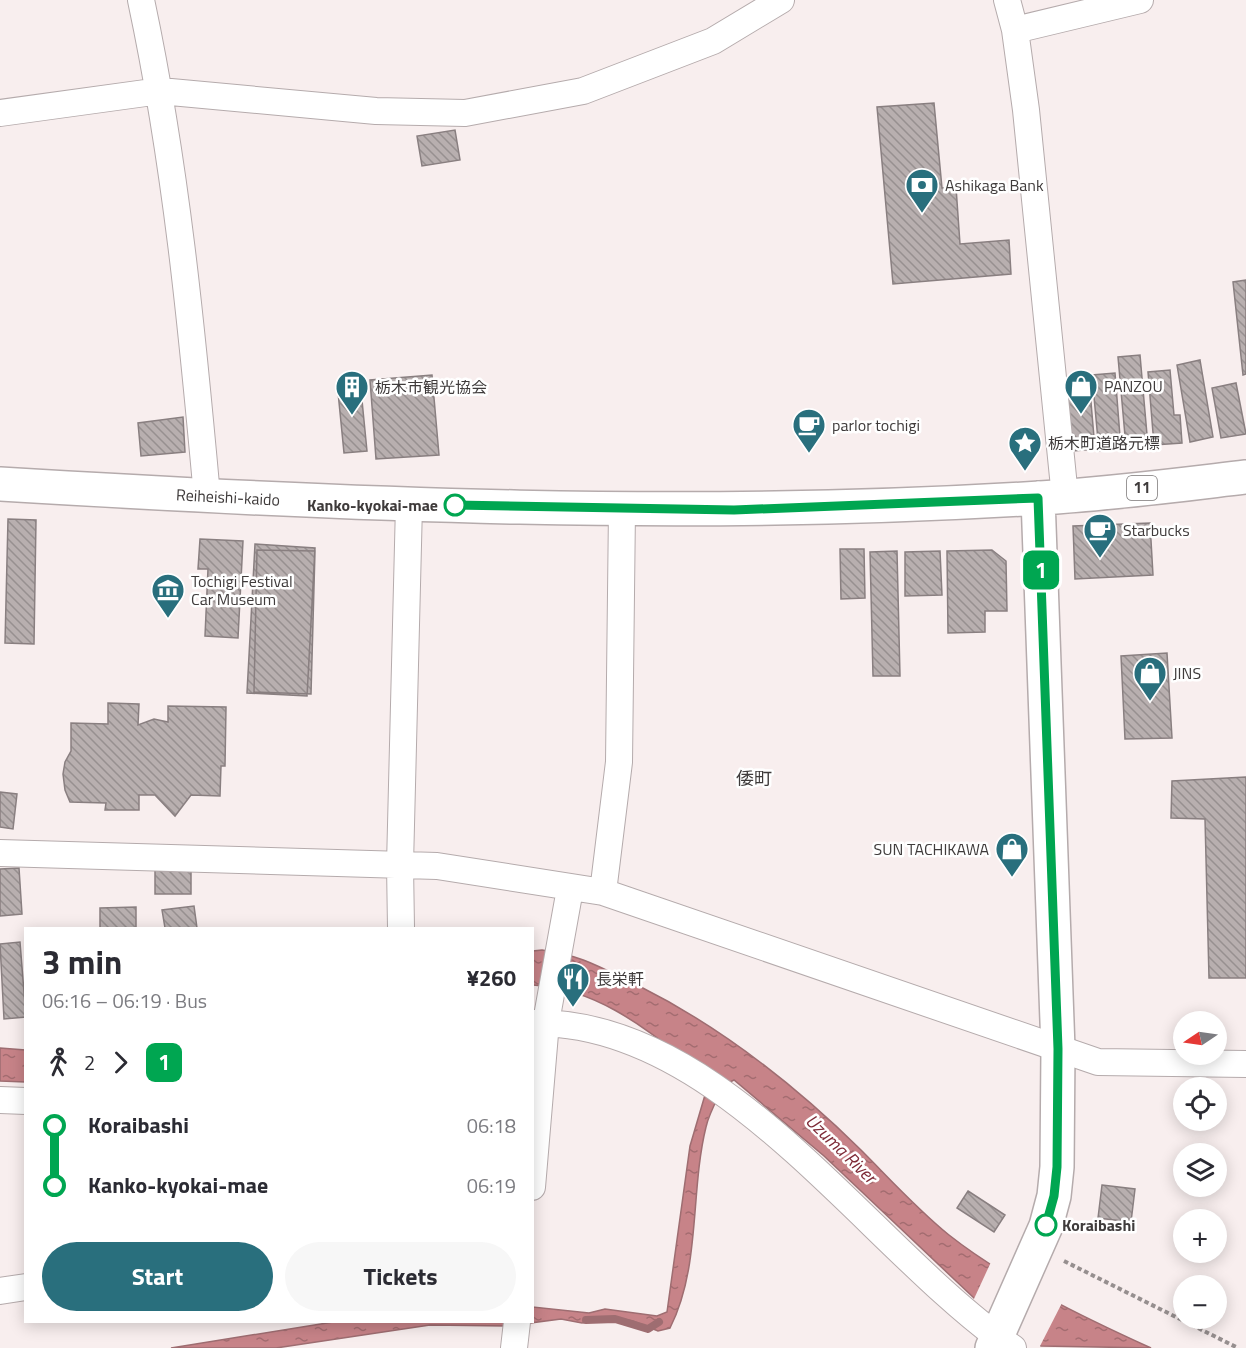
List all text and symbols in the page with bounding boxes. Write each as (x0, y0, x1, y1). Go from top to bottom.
bank icon: Ashikaga Bank (904, 167, 940, 214)
place label: Ashikaga Bank (945, 173, 1044, 197)
shop icon: PANZOU (1063, 368, 1099, 415)
building icon: 栃木市観光協会 (334, 369, 370, 416)
place label: PANZOU (1104, 374, 1163, 398)
place label: 栃木市観光協会 (375, 375, 487, 399)
cafe icon: parlor tochigi (791, 407, 827, 454)
place label: parlor tochigi (832, 413, 920, 437)
place icon: 栃木町道路元標 (1007, 425, 1043, 472)
place label: 栃木町道路元標 (1048, 431, 1160, 455)
road number: 11 (1127, 476, 1157, 500)
street label: Reiheishi-kaido (175, 482, 281, 512)
place label: Kanko-kyokai-mae (307, 493, 438, 517)
marker: Kanko-kyokai-mae (444, 494, 466, 516)
cafe icon: Starbucks (1082, 512, 1118, 559)
place label: Starbucks (1123, 518, 1190, 542)
line badge: 1 (1022, 550, 1060, 590)
text: 1 (1035, 554, 1047, 586)
place label: Tochigi Festival Car Museum (191, 569, 293, 611)
museum icon: Tochigi Festival Car Museum (150, 572, 186, 619)
shop icon: JINS (1132, 655, 1168, 702)
place label: JINS (1173, 661, 1201, 685)
district label: 倭町 (736, 765, 772, 792)
shop icon: SUN TACHIKAWA (994, 831, 1030, 878)
place label: SUN TACHIKAWA (874, 837, 989, 861)
text: 3 min (42, 937, 122, 987)
text: ¥260 (467, 961, 516, 995)
restaurant icon: 長栄軒 (555, 961, 591, 1008)
place label: 長栄軒 (596, 967, 644, 991)
text: 06:16 – 06:19 · Bus (42, 985, 207, 1016)
north arrow (1173, 1011, 1227, 1065)
map controls (1173, 1011, 1227, 1329)
icon: walk (42, 1046, 75, 1079)
icon: forward (104, 1046, 137, 1079)
text: 1 (158, 1046, 170, 1078)
text: 2 (84, 1047, 95, 1078)
button: locate (1173, 1077, 1227, 1131)
text: Koraibashi (88, 1108, 189, 1142)
water label: Uzuma River (800, 1108, 885, 1191)
text: 06:18 (467, 1110, 516, 1141)
button: layers (1173, 1143, 1227, 1197)
text: Kanko-kyokai-mae (88, 1168, 268, 1202)
text: 06:19 (467, 1170, 516, 1201)
button: + (1173, 1209, 1227, 1263)
place label: Koraibashi (1062, 1213, 1135, 1237)
marker: Koraibashi (1035, 1214, 1057, 1236)
button: Start (42, 1242, 273, 1311)
button: Tickets (285, 1242, 516, 1311)
button: − (1173, 1275, 1227, 1329)

